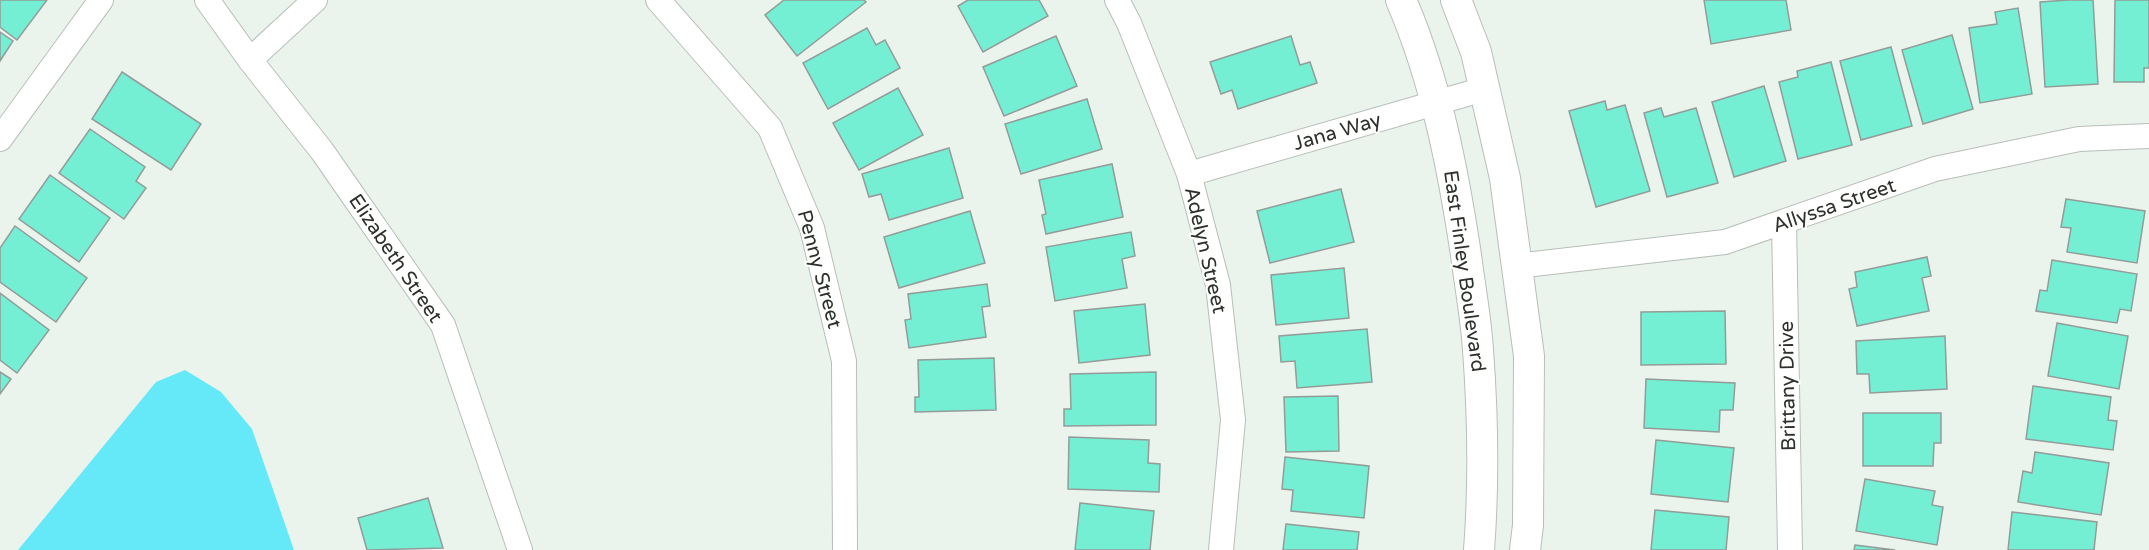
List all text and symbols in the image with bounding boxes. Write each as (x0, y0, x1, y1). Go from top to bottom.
street label: Jana Way (1291, 108, 1384, 156)
street label: East Finley Boulevard (1438, 169, 1490, 374)
street label: Allyssa Street (1770, 174, 1899, 238)
street label: Adelyn Street (1179, 185, 1231, 316)
street label: Elizabeth Street (343, 190, 447, 328)
street label: Penny Street (792, 207, 846, 332)
street label: Brittany Drive (1775, 321, 1801, 451)

